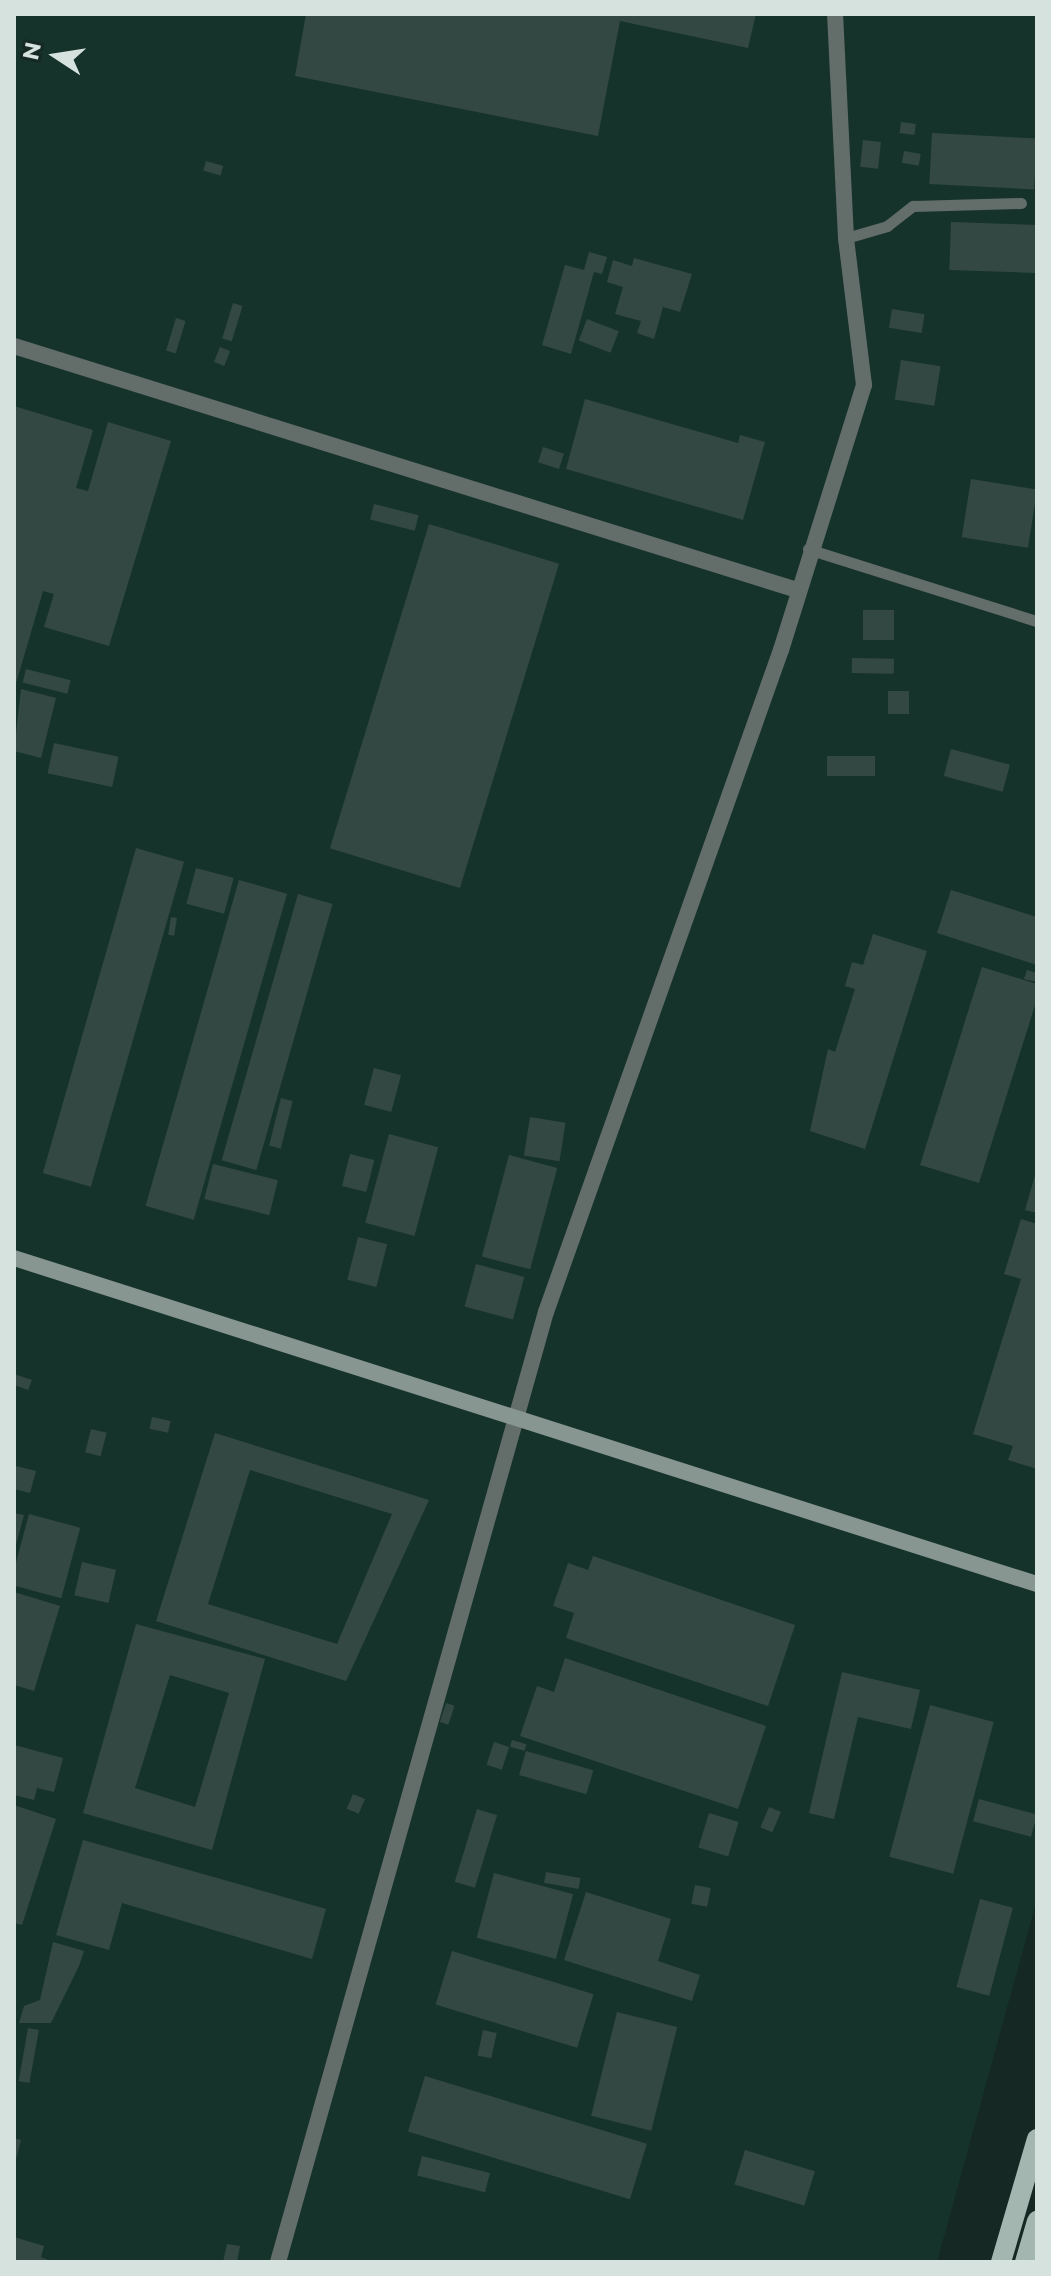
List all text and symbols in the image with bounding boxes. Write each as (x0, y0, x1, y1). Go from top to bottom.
north arrow (16, 16, 96, 96)
text: N (17, 39, 47, 62)

